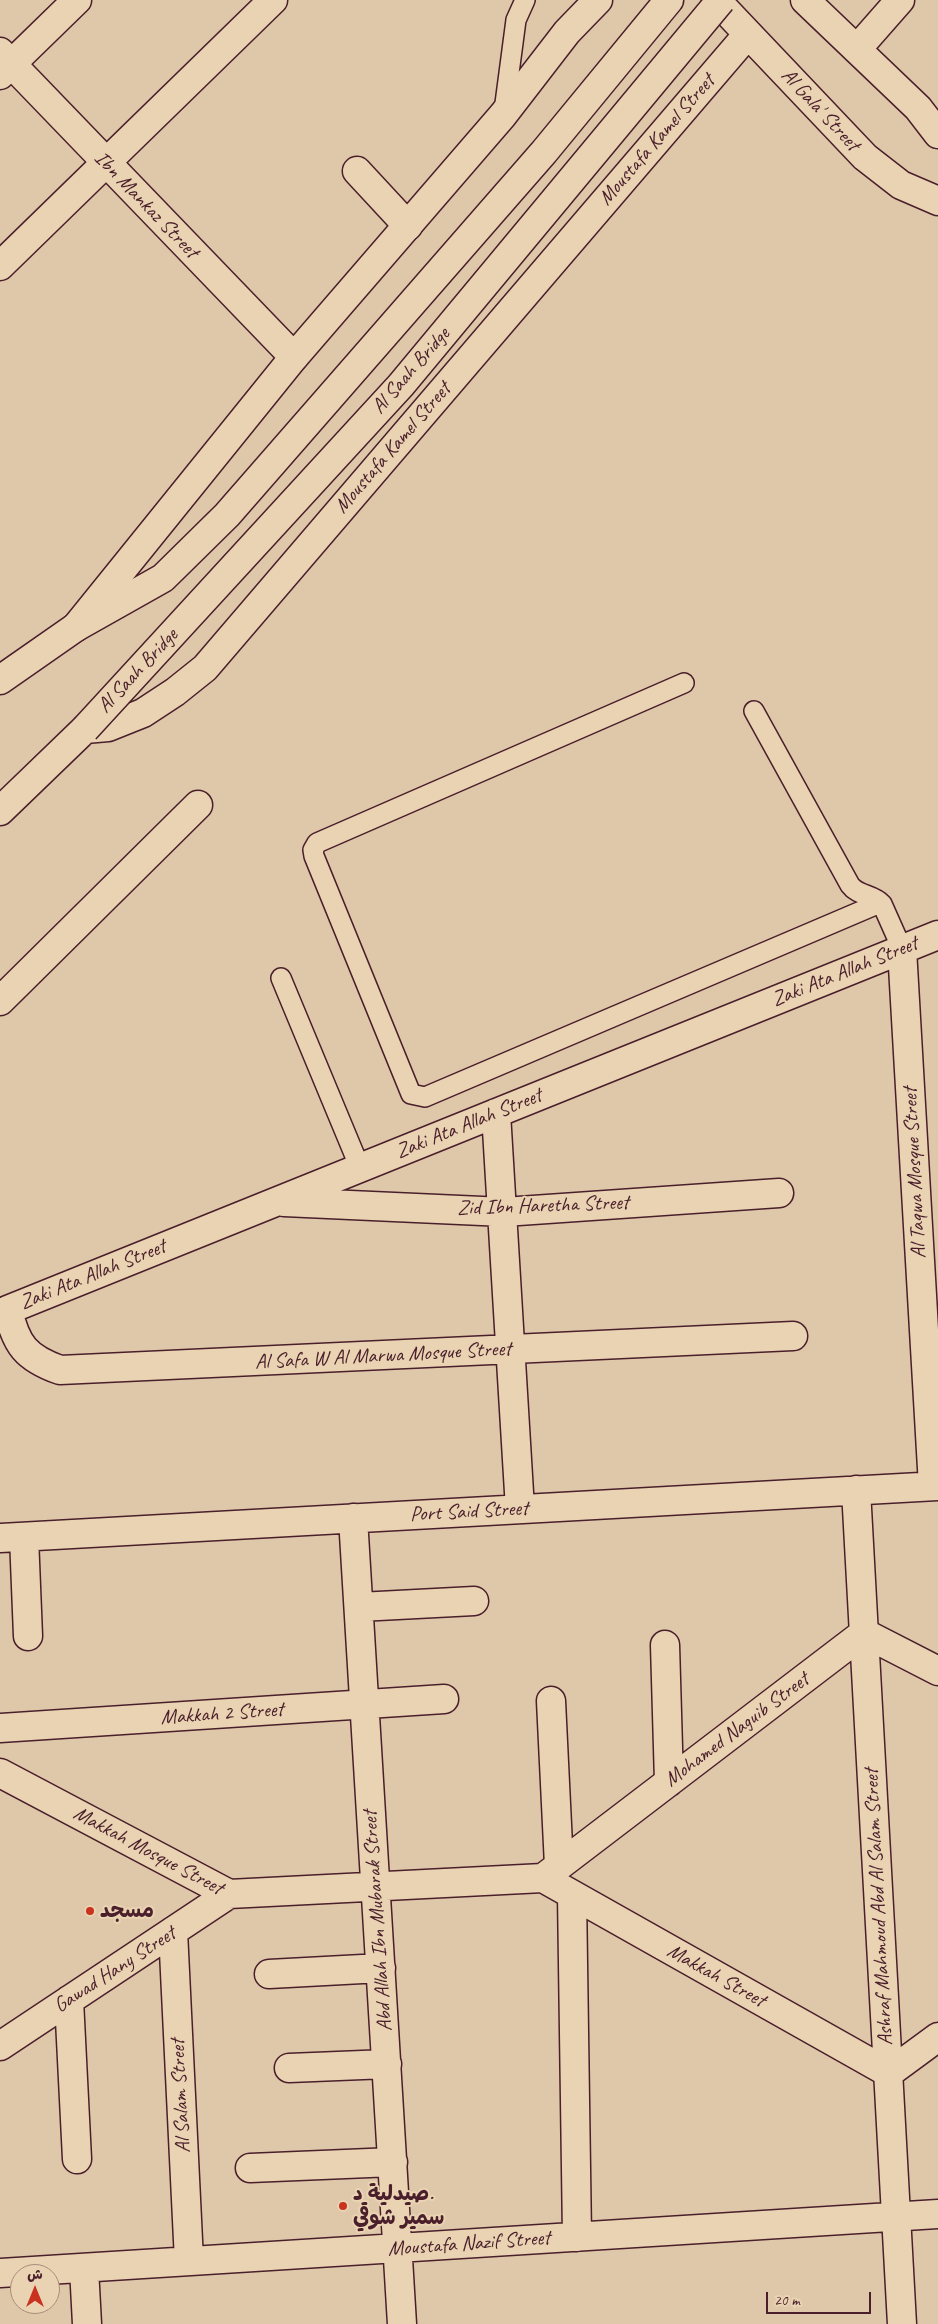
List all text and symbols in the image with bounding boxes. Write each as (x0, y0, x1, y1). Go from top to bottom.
street label: Al Gala' Street (775, 63, 865, 157)
street label: Moustafa Kamel Street (593, 69, 721, 211)
street label: Ibn Mankaz Street (88, 146, 204, 264)
street label: Al Saah Bridge (367, 322, 455, 420)
street label: Moustafa Kamel Street (329, 377, 457, 519)
street label: Al Saah Bridge (92, 623, 184, 719)
street label: Zaki Ata Allah Street (768, 931, 922, 1013)
street label: Zaki Ata Allah Street (392, 1083, 546, 1165)
street label: Al Taqwa Mosque Street (898, 1087, 932, 1259)
street label: Zid Ibn Haretha Street (457, 1190, 629, 1222)
street label: Zaki Ata Allah Street (16, 1234, 170, 1316)
street label: Al Safa W Al Marwa Mosque Street (254, 1337, 512, 1375)
street label: Port Said Street (409, 1496, 529, 1528)
street label: Mohamed Naguib Street (660, 1667, 814, 1793)
street label: Makkah 2 Street (160, 1697, 284, 1731)
street label: Ashraf Mahmoud Abd Al Salam Street (859, 1768, 899, 2046)
street label: Makkah Mosque Street (69, 1801, 227, 1901)
street label: Abd Allah Ibn Mubarak Street (358, 1810, 398, 2032)
place label: مسجد (100, 1898, 154, 1924)
marker: مسجد (84, 1905, 96, 1917)
street label: Gawad Hany Street (49, 1921, 181, 2019)
street label: Makkah Street (662, 1939, 770, 2013)
street label: Al Salam Street (165, 2038, 197, 2154)
place label: صيدلية د. سمير شوقي (353, 2181, 444, 2231)
marker: صيدلية د. سمير شوقي (337, 2200, 349, 2212)
street label: Moustafa Nazif Street (387, 2226, 551, 2262)
north arrow (10, 2264, 60, 2314)
text: ش (27, 2266, 43, 2283)
scale bar (768, 2282, 873, 2314)
text: 20 m (774, 2291, 800, 2310)

